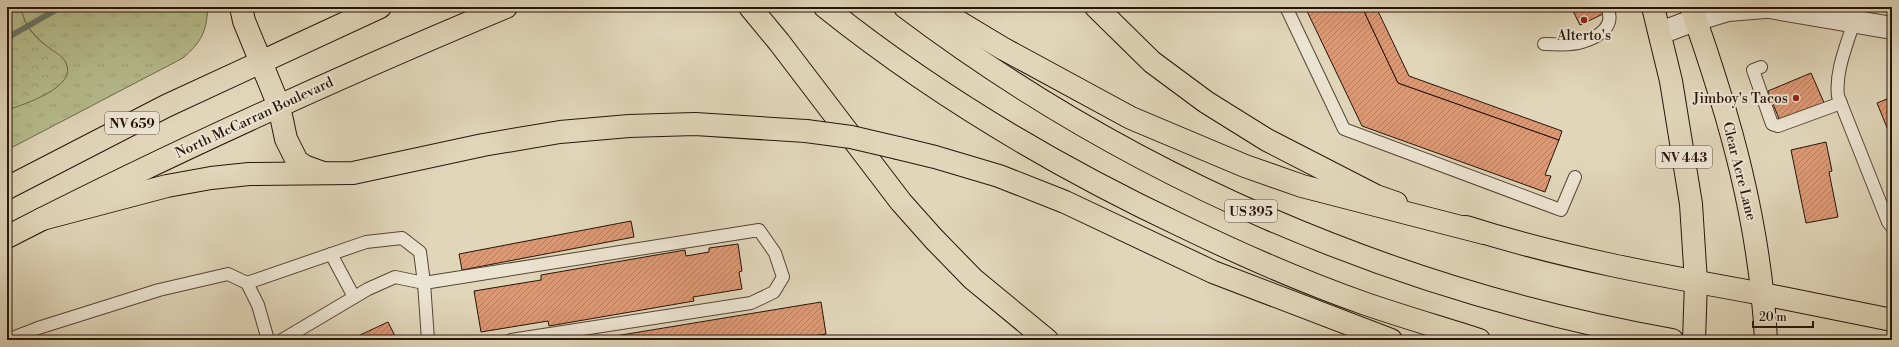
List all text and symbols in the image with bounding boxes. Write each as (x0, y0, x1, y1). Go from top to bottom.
marker: Alterto's (1579, 15, 1589, 25)
place label: Alterto's (1556, 27, 1611, 45)
street label: North McCarran Boulevard (172, 73, 336, 163)
place label: Jimboy's Tacos (1692, 90, 1788, 108)
marker: Jimboy's Tacos (1791, 93, 1801, 103)
road number: NV 659 (105, 112, 159, 134)
street label: Clear Acre Lane (1718, 120, 1760, 222)
road number: NV 443 (1656, 146, 1712, 168)
road number: US 395 (1225, 200, 1277, 222)
scale bar (1753, 303, 1813, 329)
text: 20 m (1759, 310, 1787, 325)

